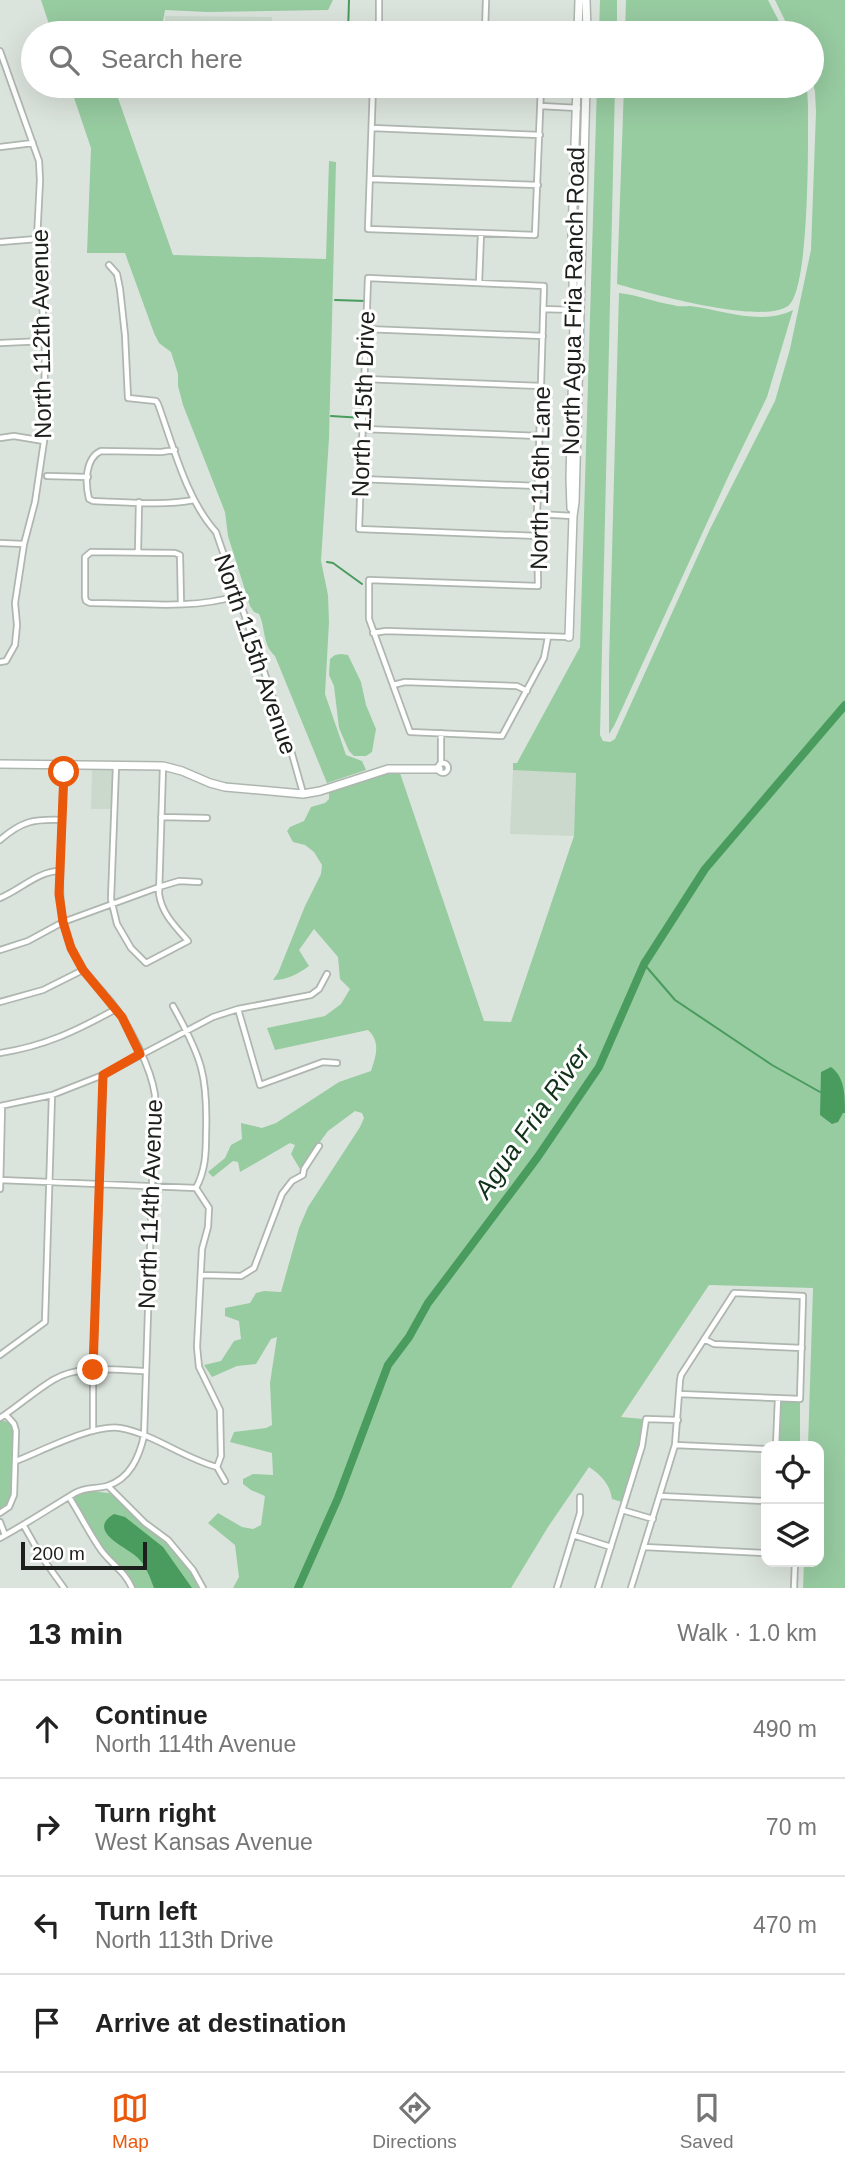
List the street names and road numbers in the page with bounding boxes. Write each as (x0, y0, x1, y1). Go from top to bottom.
street label: North Agua Fria Ranch Road (557, 147, 589, 455)
street label: North 112th Avenue (26, 229, 56, 439)
street label: North 115th Drive (346, 310, 380, 498)
street label: North 116th Lane (525, 386, 555, 570)
street label: North 115th Avenue (209, 550, 303, 758)
street label: North 114th Avenue (133, 1099, 167, 1309)

